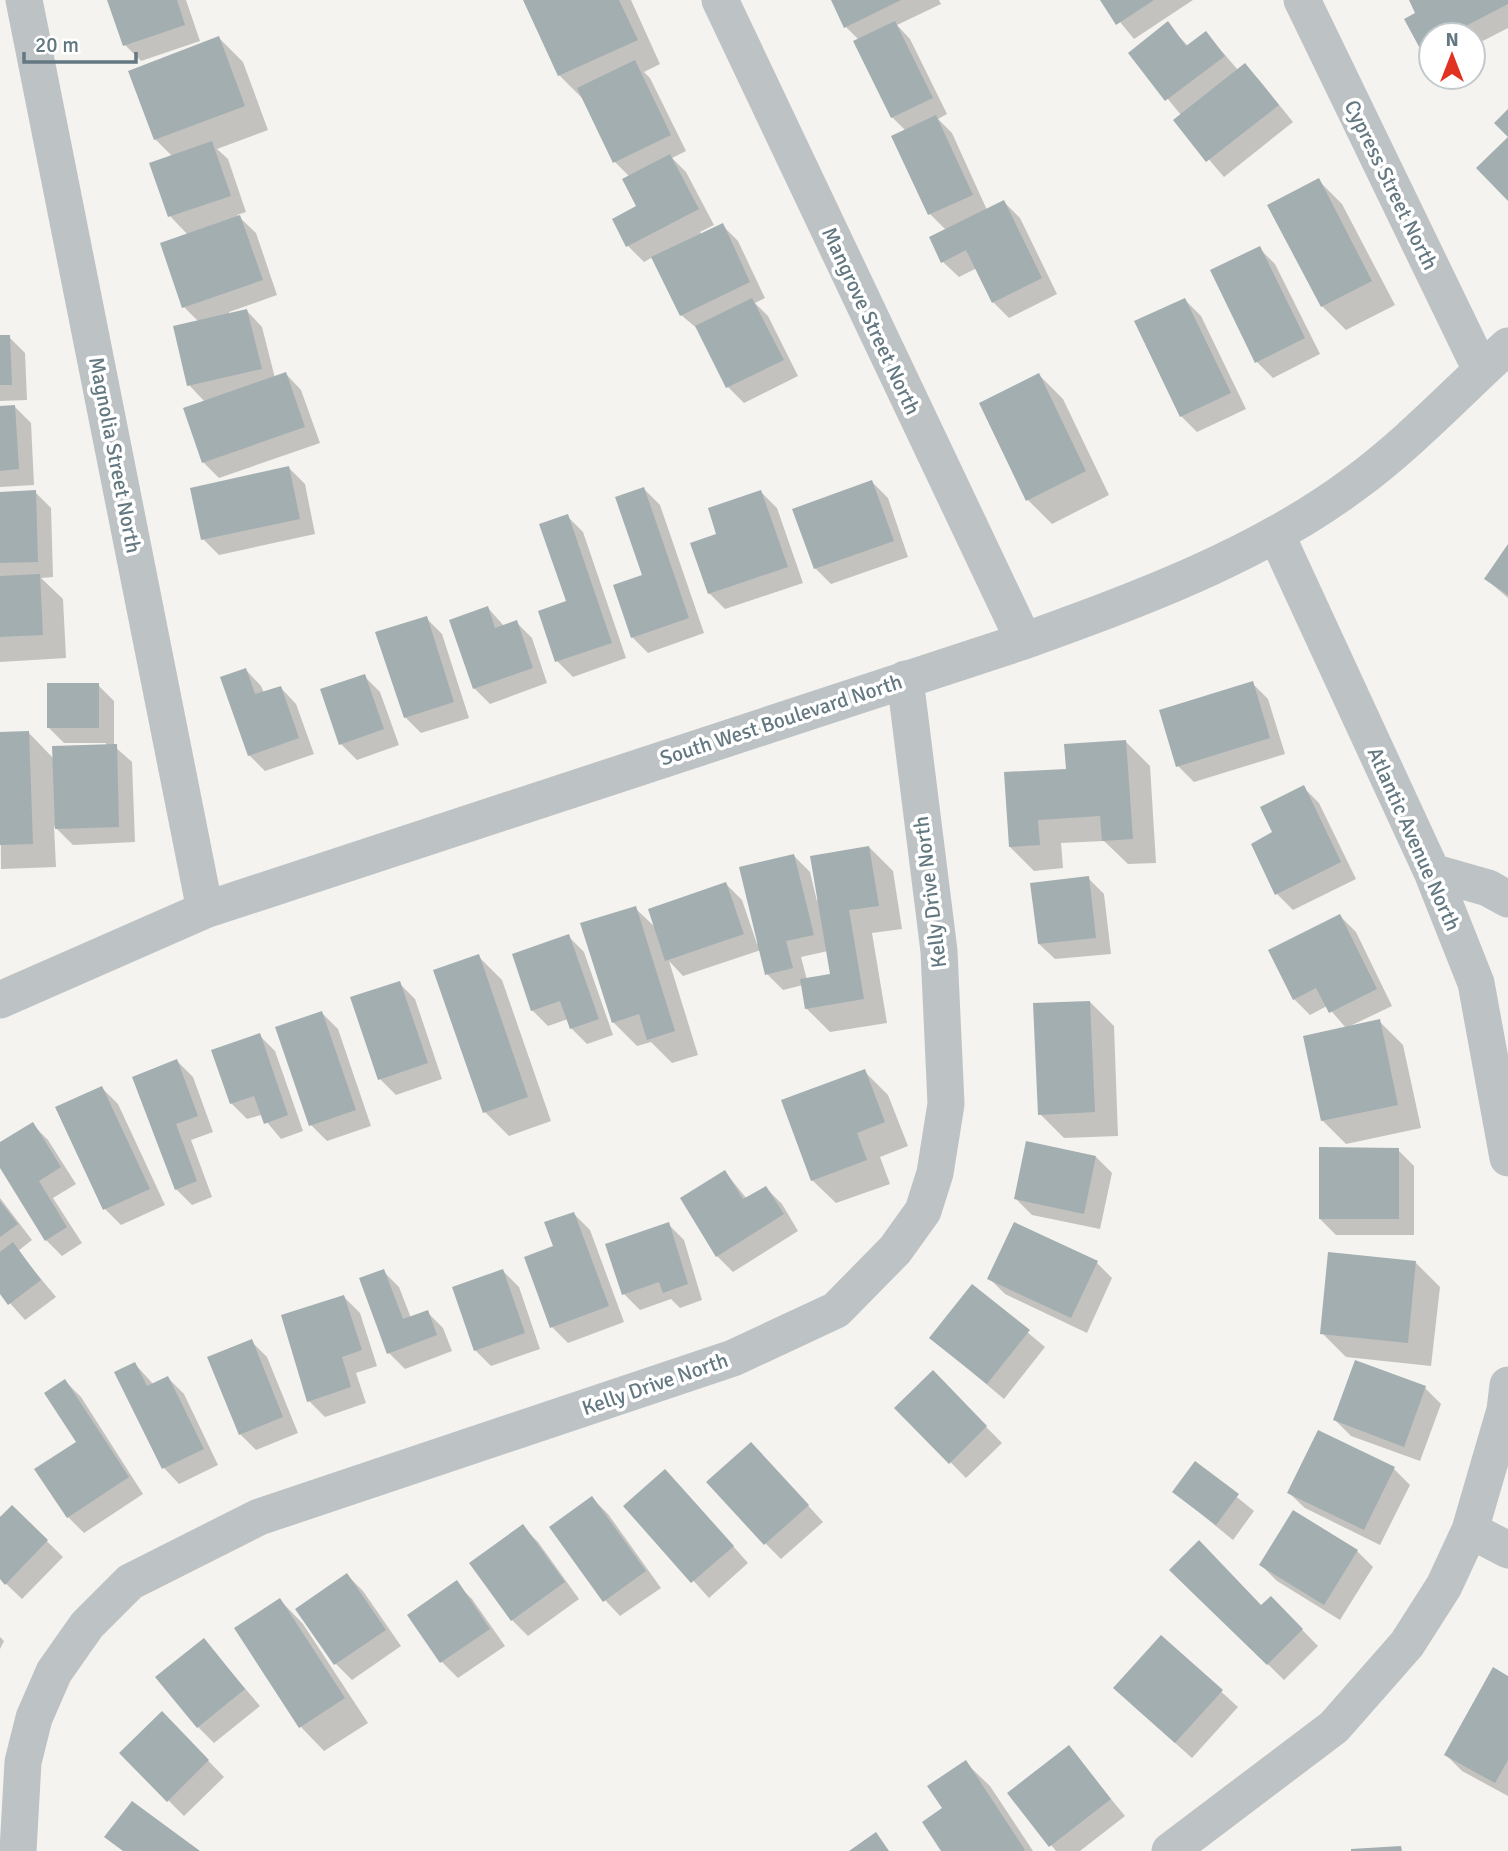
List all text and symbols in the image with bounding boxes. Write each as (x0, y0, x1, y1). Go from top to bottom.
scale bar (24, 21, 136, 65)
north arrow (1417, 21, 1487, 91)
text: N (1445, 28, 1459, 52)
text: 20 m (35, 32, 79, 58)
street label: Cypress Street North (1339, 96, 1443, 274)
street label: Mangrove Street North (816, 223, 926, 419)
street label: Magnolia Street North (83, 355, 147, 555)
street label: South West Boulevard North (657, 669, 905, 771)
street label: Atlantic Avenue North (1362, 743, 1466, 935)
street label: Kelly Drive North (908, 815, 952, 969)
street label: Kelly Drive North (579, 1347, 731, 1421)

